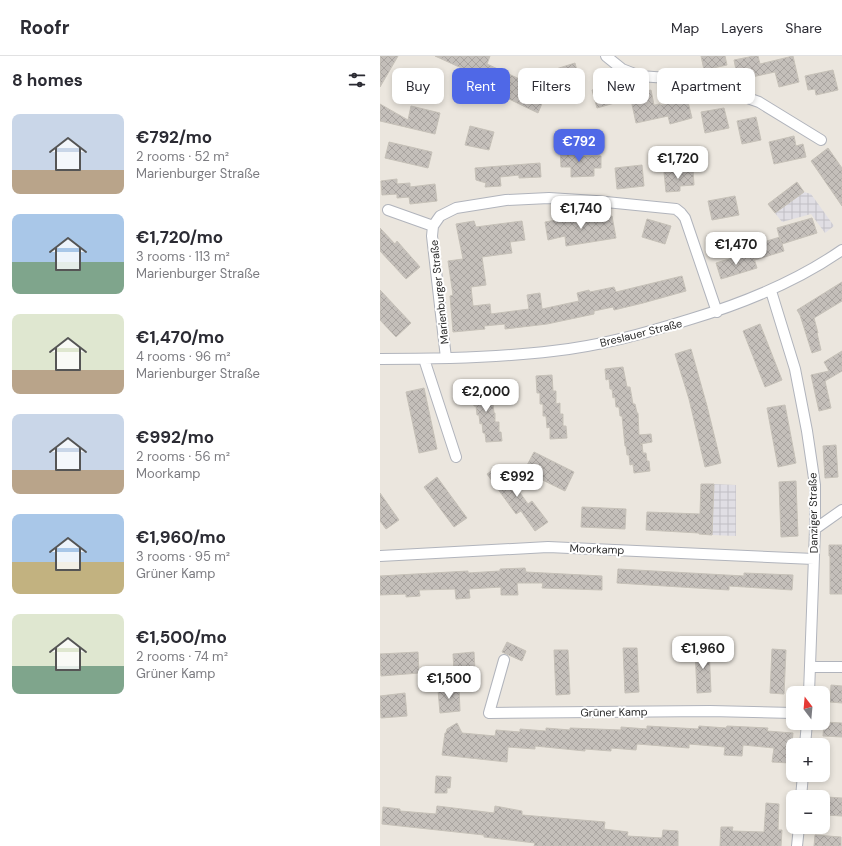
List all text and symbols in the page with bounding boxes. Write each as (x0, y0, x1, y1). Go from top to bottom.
text: Roofr (20, 15, 69, 40)
text: Map (671, 19, 699, 37)
text: Layers (721, 19, 763, 37)
text: Share (785, 19, 822, 37)
chip: Buy (392, 68, 444, 104)
chip: Rent (452, 68, 510, 104)
chip: Filters (518, 68, 585, 104)
chip: New (593, 68, 649, 104)
chip: Apartment (657, 68, 755, 104)
text: 8 homes (12, 69, 83, 91)
icon: filters (346, 69, 368, 91)
text: €792/mo (136, 126, 212, 148)
pin: €792 (555, 129, 603, 163)
icon: home (44, 130, 92, 178)
text: €792 (563, 133, 595, 150)
pin: €1,720 (645, 146, 711, 180)
text: 2 rooms · 52 m² (136, 148, 229, 165)
text: €1,720 (657, 150, 699, 167)
text: Marienburger Straße (136, 165, 260, 182)
pin: €1,740 (548, 196, 614, 230)
text: €1,740 (560, 200, 602, 217)
text: €1,720/mo (136, 226, 223, 248)
icon: home (44, 230, 92, 278)
pin: €1,470 (703, 232, 769, 266)
text: €1,470 (715, 236, 757, 253)
street label: Marienburger Straße (427, 239, 451, 345)
text: 3 rooms · 113 m² (136, 248, 230, 265)
text: Marienburger Straße (136, 265, 260, 282)
street label: Breslauer Straße (598, 316, 684, 350)
text: €1,470/mo (136, 326, 224, 348)
icon: home (44, 330, 92, 378)
text: 4 rooms · 96 m² (136, 348, 231, 365)
text: Marienburger Straße (136, 365, 260, 382)
pin: €2,000 (453, 379, 519, 413)
text: €2,000 (462, 383, 510, 400)
text: €992/mo (136, 426, 214, 448)
icon: home (44, 430, 92, 478)
text: 2 rooms · 56 m² (136, 448, 230, 465)
pin: €992 (493, 464, 541, 498)
text: Moorkamp (136, 465, 200, 482)
text: €992 (500, 468, 534, 485)
street label: Danziger Straße (805, 472, 821, 554)
text: €1,960/mo (136, 526, 226, 548)
icon: home (44, 530, 92, 578)
street label: Moorkamp (569, 541, 625, 557)
text: 3 rooms · 95 m² (136, 548, 230, 565)
text: Grüner Kamp (136, 565, 215, 582)
text: €1,500/mo (136, 626, 227, 648)
icon: home (44, 630, 92, 678)
pin: €1,960 (670, 636, 736, 670)
text: €1,960 (681, 640, 725, 657)
text: 2 rooms · 74 m² (136, 648, 228, 665)
text: Grüner Kamp (136, 665, 215, 682)
pin: €1,500 (416, 666, 482, 700)
text: €1,500 (427, 670, 471, 687)
north arrow (786, 686, 830, 730)
map controls (786, 686, 830, 834)
street label: Grüner Kamp (580, 704, 648, 720)
button: + (786, 738, 830, 782)
button: − (786, 790, 830, 834)

